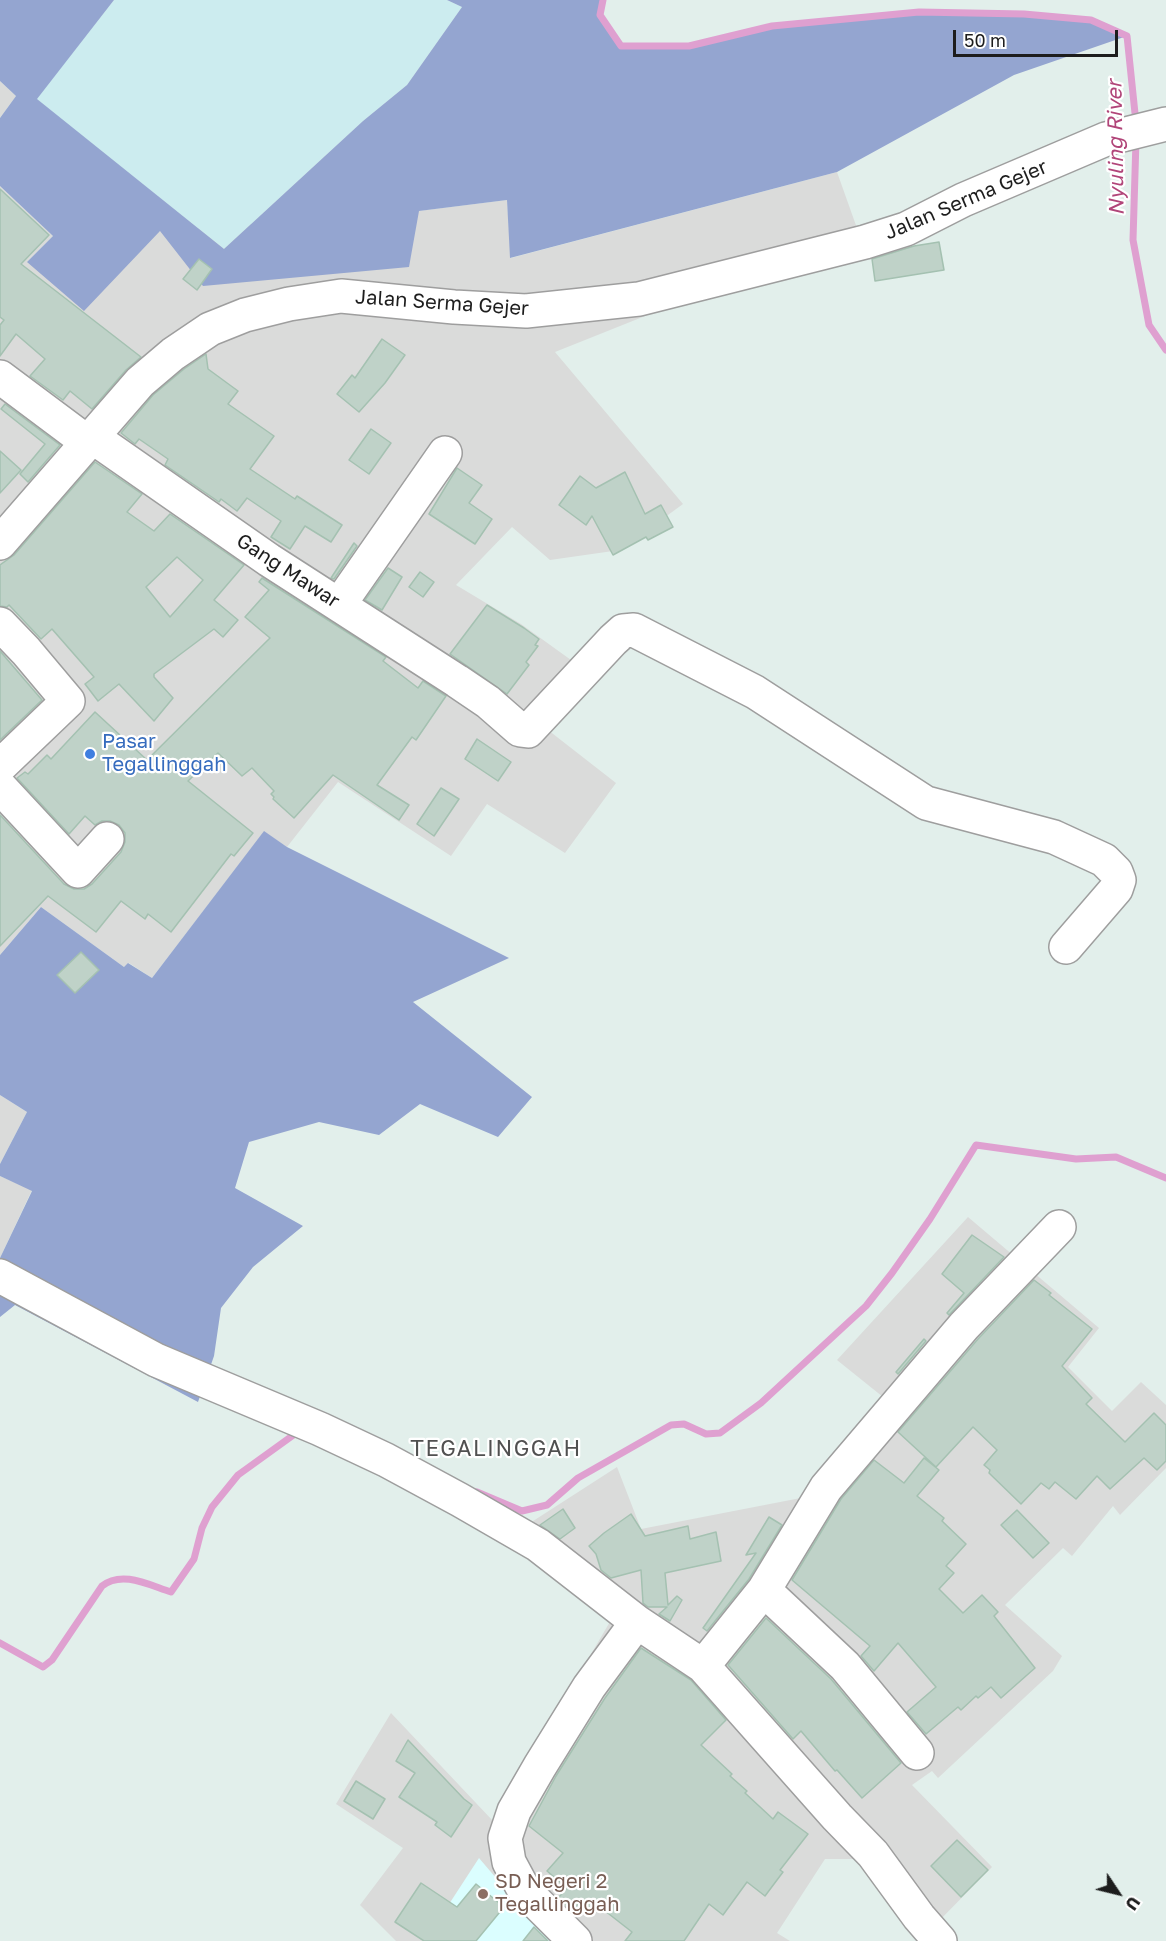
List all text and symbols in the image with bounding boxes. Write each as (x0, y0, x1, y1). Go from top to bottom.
scale bar (956, 18, 1121, 56)
text: 50 m (964, 29, 1006, 51)
water label: Nyuling River (1102, 80, 1130, 216)
street label: Jalan Serma Gejer (881, 155, 1051, 245)
street label: Jalan Serma Gejer (354, 285, 530, 321)
street label: Gang Mawar (232, 529, 344, 613)
place label: Pasar Tegallinggah (102, 730, 226, 777)
marker: Pasar Tegallinggah (83, 747, 97, 761)
district label: TEGALINGGAH (410, 1436, 582, 1462)
north arrow (1088, 1863, 1148, 1923)
place label: SD Negeri 2 Tegallinggah (495, 1870, 619, 1917)
marker: SD Negeri 2 Tegallinggah (476, 1887, 490, 1901)
text: U (1121, 1893, 1144, 1914)

